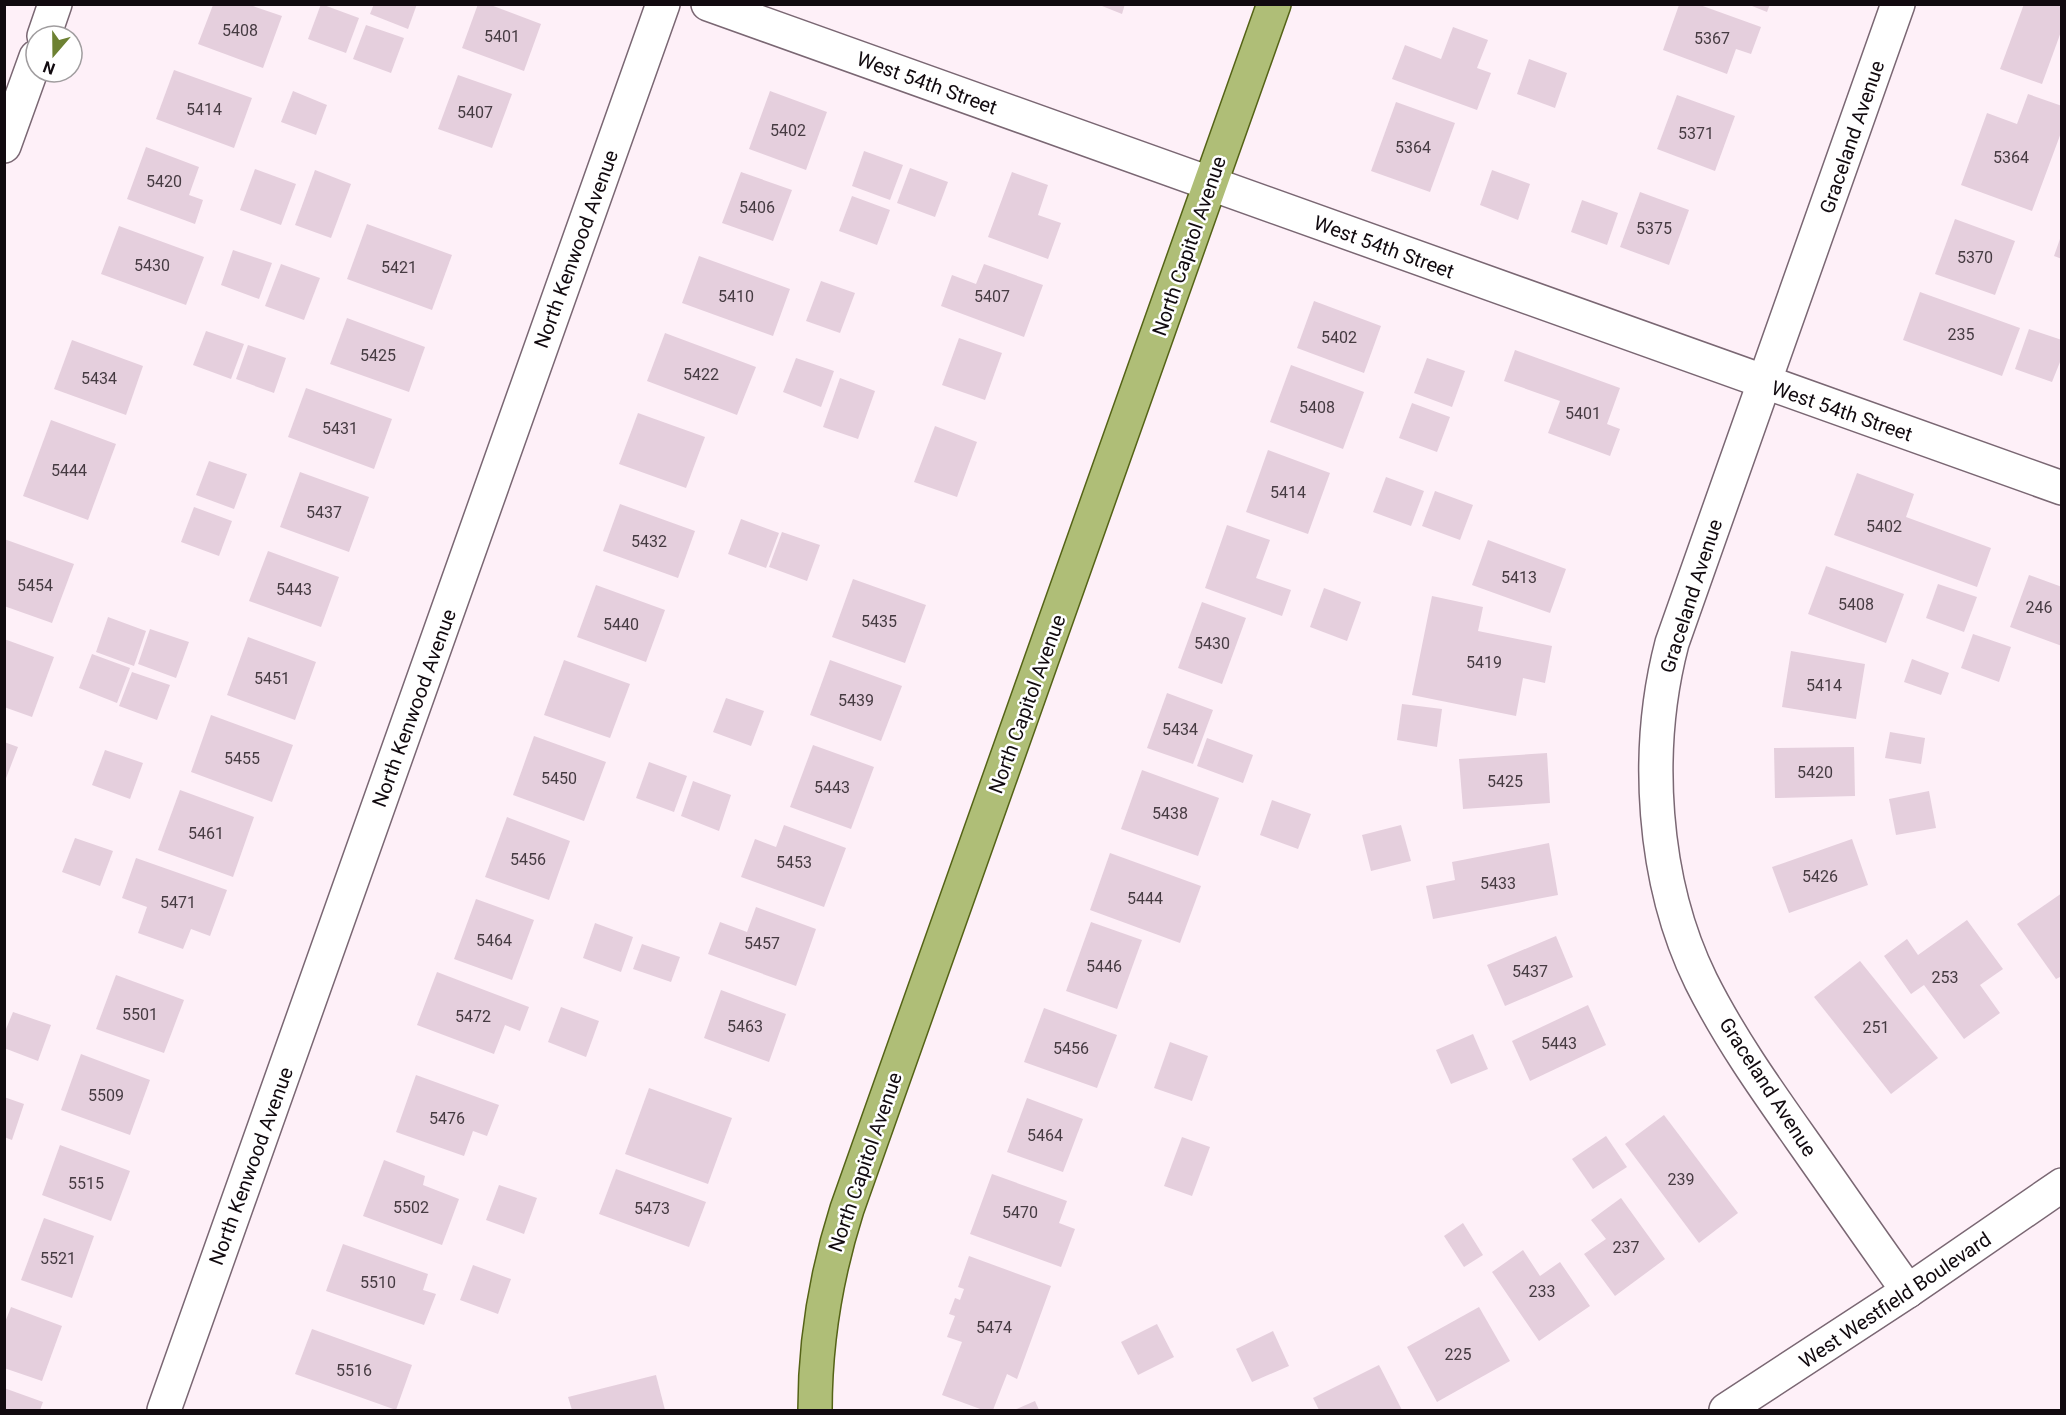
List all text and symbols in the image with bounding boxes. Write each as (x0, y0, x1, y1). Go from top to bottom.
house number: 5408 (222, 21, 258, 40)
north arrow (24, 24, 84, 84)
house number: 5401 (484, 27, 520, 46)
house number: 5367 (1694, 29, 1730, 48)
street label: West 54th Street (854, 46, 1000, 120)
text: N (40, 57, 58, 78)
street label: Graceland Avenue (1815, 57, 1889, 217)
house number: 5414 (186, 100, 222, 119)
house number: 5407 (457, 103, 493, 122)
house number: 5402 (770, 121, 806, 140)
house number: 5371 (1678, 124, 1714, 143)
house number: 5364 (1395, 138, 1431, 157)
street label: North Kenwood Avenue (529, 147, 623, 351)
house number: 5364 (1993, 148, 2029, 167)
street label: North Capitol Avenue (1147, 153, 1231, 339)
house number: 5420 (146, 172, 182, 191)
house number: 5406 (739, 198, 775, 217)
street label: West 54th Street (1311, 210, 1457, 284)
house number: 5375 (1636, 219, 1672, 238)
house number: 5370 (1957, 248, 1993, 267)
house number: 5430 (134, 256, 170, 275)
house number: 5421 (381, 258, 417, 277)
house number: 5410 (718, 287, 754, 306)
house number: 5407 (974, 287, 1010, 306)
house number: 235 (1948, 325, 1974, 344)
house number: 5402 (1321, 328, 1357, 347)
house number: 5425 (360, 346, 396, 365)
house number: 5422 (683, 365, 719, 384)
house number: 5434 (81, 369, 117, 388)
street label: West 54th Street (1768, 376, 1916, 446)
house number: 5408 (1299, 398, 1335, 417)
house number: 5401 (1565, 404, 1601, 423)
house number: 5431 (322, 419, 358, 438)
house number: 5444 (51, 461, 87, 480)
house number: 5414 (1270, 483, 1306, 502)
house number: 5437 (306, 503, 342, 522)
street label: Graceland Avenue (1655, 516, 1727, 676)
house number: 5402 (1866, 517, 1902, 536)
house number: 5432 (631, 532, 667, 551)
house number: 5413 (1501, 568, 1537, 587)
house number: 5454 (17, 576, 53, 595)
house number: 5443 (276, 580, 312, 599)
house number: 5408 (1838, 595, 1874, 614)
house number: 246 (2026, 598, 2052, 617)
street label: North Kenwood Avenue (367, 606, 461, 810)
street label: North Capitol Avenue (983, 611, 1071, 797)
house number: 5435 (861, 612, 897, 631)
house number: 5440 (603, 615, 639, 634)
house number: 5430 (1194, 634, 1230, 653)
house number: 5419 (1466, 653, 1502, 672)
house number: 5451 (254, 669, 290, 688)
house number: 5414 (1806, 676, 1842, 695)
house number: 5439 (838, 691, 874, 710)
house number: 5434 (1162, 720, 1198, 739)
house number: 5455 (224, 749, 260, 768)
house number: 5420 (1797, 763, 1833, 782)
house number: 5450 (541, 769, 577, 788)
house number: 5425 (1487, 772, 1523, 791)
house number: 5443 (814, 778, 850, 797)
house number: 5438 (1152, 804, 1188, 823)
house number: 5461 (188, 824, 224, 843)
house number: 5456 (510, 850, 546, 869)
house number: 5453 (776, 853, 812, 872)
house number: 5426 (1802, 867, 1838, 886)
house number: 5433 (1480, 874, 1516, 893)
house number: 5444 (1127, 889, 1163, 908)
house number: 5471 (160, 893, 196, 912)
house number: 5464 (476, 931, 512, 950)
house number: 5457 (744, 934, 780, 953)
house number: 5446 (1086, 957, 1122, 976)
house number: 5437 (1512, 962, 1548, 981)
house number: 253 (1932, 968, 1958, 987)
house number: 5501 (122, 1005, 158, 1024)
house number: 5472 (455, 1007, 491, 1026)
street label: Graceland Avenue (1714, 1013, 1822, 1161)
house number: 5463 (727, 1017, 763, 1036)
house number: 251 (1863, 1018, 1889, 1037)
house number: 5443 (1541, 1034, 1577, 1053)
house number: 5456 (1053, 1039, 1089, 1058)
street label: North Kenwood Avenue (204, 1064, 298, 1268)
street label: North Capitol Avenue (823, 1069, 907, 1255)
house number: 5509 (88, 1086, 124, 1105)
house number: 5476 (429, 1109, 465, 1128)
house number: 5464 (1027, 1126, 1063, 1145)
house number: 239 (1668, 1170, 1694, 1189)
house number: 5515 (68, 1174, 104, 1193)
house number: 5502 (393, 1198, 429, 1217)
house number: 5473 (634, 1199, 670, 1218)
house number: 5470 (1002, 1203, 1038, 1222)
street label: West Westfield Boulevard (1795, 1227, 1995, 1373)
house number: 237 (1613, 1238, 1639, 1257)
house number: 5521 (40, 1249, 76, 1268)
house number: 5510 (360, 1273, 396, 1292)
house number: 233 (1529, 1282, 1555, 1301)
house number: 5474 (976, 1318, 1012, 1337)
house number: 225 (1445, 1345, 1471, 1364)
house number: 5516 (336, 1361, 372, 1380)

